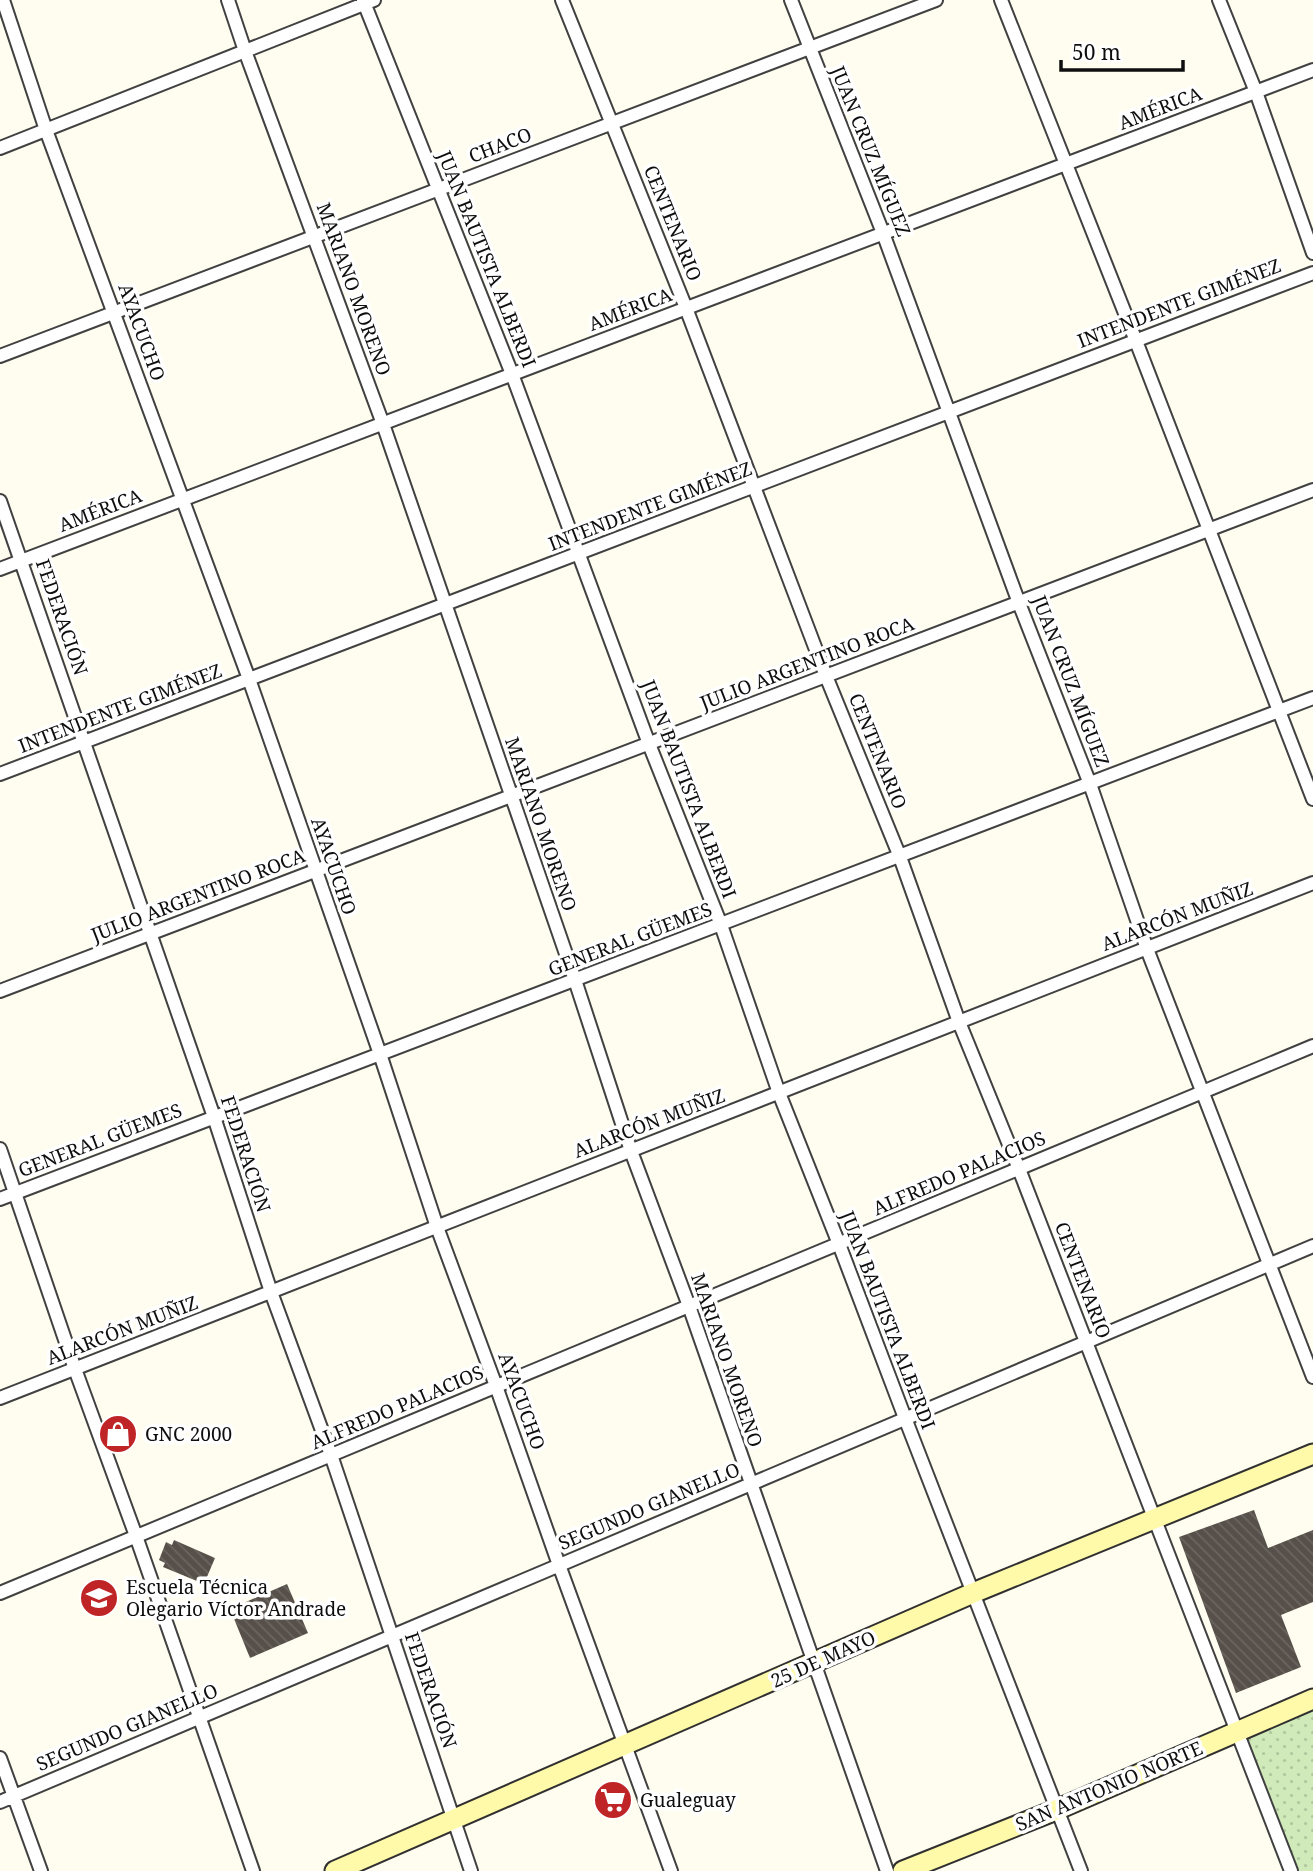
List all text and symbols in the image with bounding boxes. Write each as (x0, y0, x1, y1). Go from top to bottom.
scale bar (1061, 28, 1184, 72)
text: 50 m (1072, 38, 1121, 66)
street label: JUAN CRUZ MÍGUEZ (825, 61, 917, 240)
street label: AMÉRICA (1114, 80, 1206, 136)
street label: CHACO (465, 121, 535, 169)
street label: JUAN BAUTISTA ALBERDI (431, 146, 542, 371)
street label: CENTENARIO (638, 161, 708, 285)
street label: MARIANO MORENO (311, 199, 397, 379)
street label: INTENDENTE GIMÉNEZ (1074, 252, 1284, 354)
street label: AYACUCHO (112, 280, 172, 384)
street label: AMÉRICA (584, 281, 676, 337)
street label: INTENDENTE GIMÉNEZ (545, 455, 755, 557)
street label: AMÉRICA (54, 482, 146, 538)
street label: FEDERACIÓN (30, 555, 94, 679)
street label: JUAN CRUZ MÍGUEZ (1026, 591, 1116, 770)
street label: JULIO ARGENTINO ROCA (695, 610, 918, 716)
street label: INTENDENTE GIMÉNEZ (15, 657, 225, 759)
street label: JUAN BAUTISTA ALBERDI (635, 675, 743, 902)
street label: CENTENARIO (843, 689, 913, 813)
street label: MARIANO MORENO (499, 734, 583, 914)
street label: AYACUCHO (305, 814, 363, 918)
street label: JULIO ARGENTINO ROCA (86, 842, 309, 948)
street label: ALARCÓN MUÑIZ (1098, 875, 1256, 957)
street label: GENERAL GÜEMES (544, 896, 716, 982)
street label: ALARCÓN MUÑIZ (570, 1082, 728, 1164)
street label: FEDERACIÓN (215, 1092, 277, 1216)
street label: GENERAL GÜEMES (14, 1097, 186, 1183)
street label: ALFREDO PALACIOS (869, 1125, 1049, 1221)
street label: JUAN BAUTISTA ALBERDI (834, 1206, 942, 1433)
street label: CENTENARIO (1049, 1218, 1117, 1342)
street label: MARIANO MORENO (685, 1270, 769, 1450)
street label: ALARCÓN MUÑIZ (43, 1289, 201, 1371)
street label: AYACUCHO (492, 1349, 552, 1453)
street label: ALFREDO PALACIOS (307, 1359, 487, 1455)
shop icon: GNC 2000 (97, 1413, 139, 1455)
place label: GNC 2000 (145, 1421, 232, 1447)
street label: SEGUNDO GIANELLO (554, 1456, 744, 1556)
place label: Escuela Técnica Olegario Víctor Andrade (126, 1574, 346, 1622)
school or university icon: Escuela Técnica Olegario Víctor Andrade (78, 1577, 120, 1619)
street label: 25 DE MAYO (767, 1624, 879, 1694)
street label: FEDERACIÓN (399, 1628, 463, 1752)
street label: SEGUNDO GIANELLO (32, 1677, 222, 1777)
street label: SAN ANTONIO NORTE (1012, 1735, 1207, 1837)
supermarket icon: Gualeguay (592, 1779, 634, 1821)
place label: Gualeguay (640, 1787, 736, 1813)

